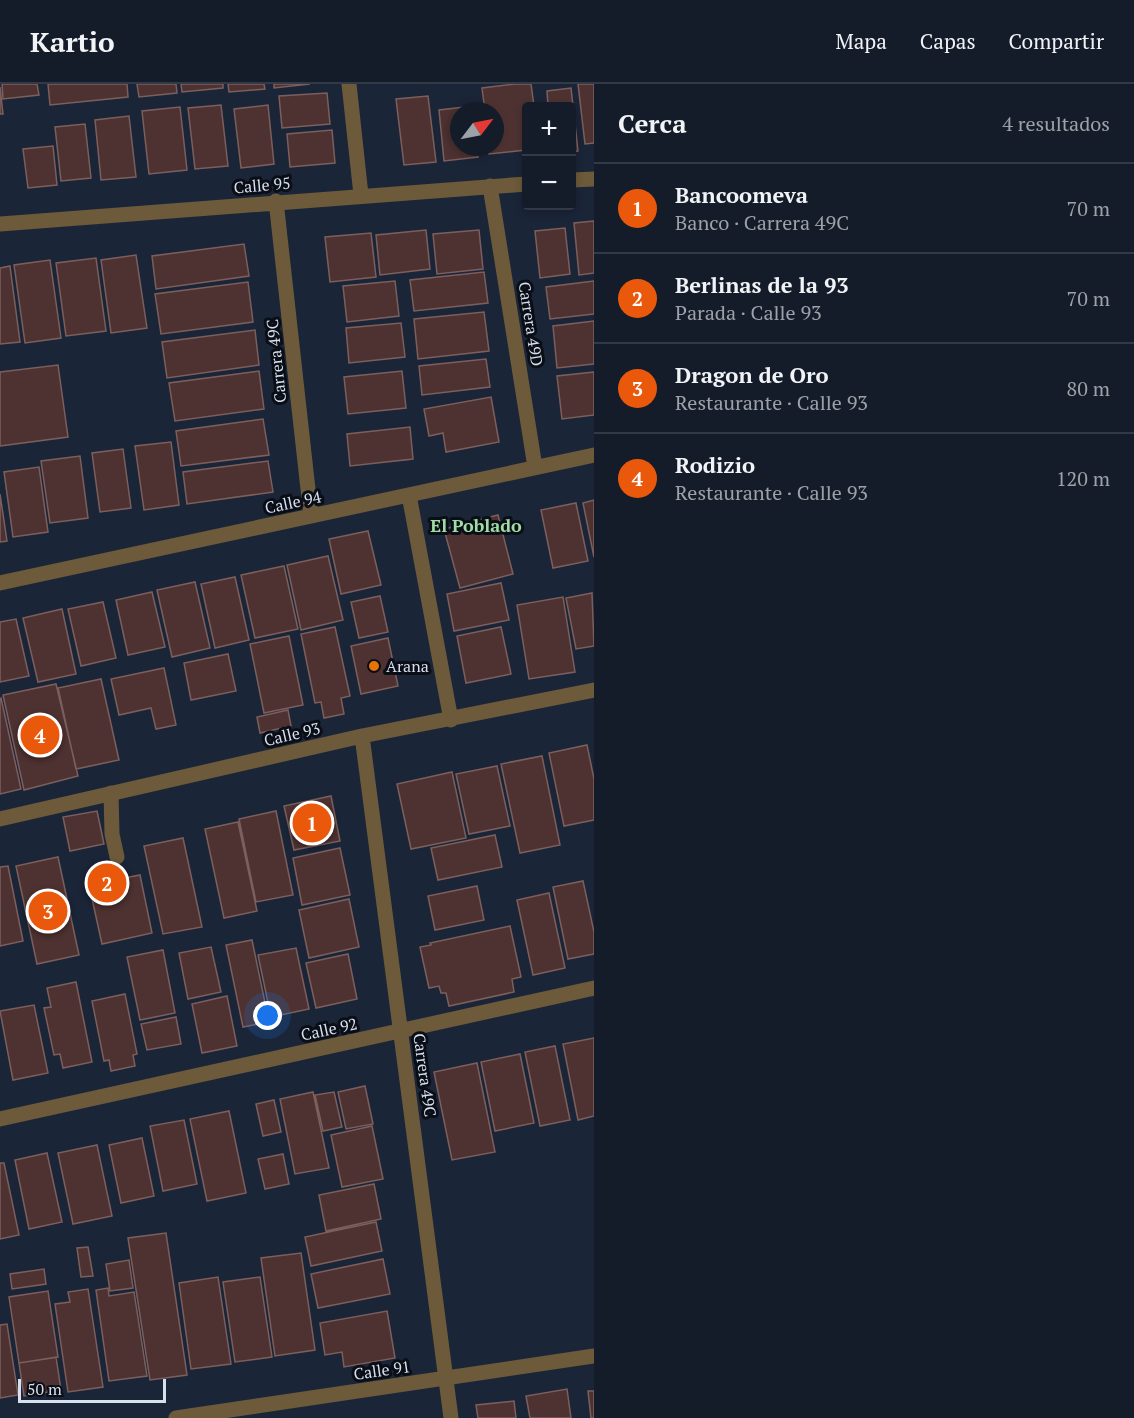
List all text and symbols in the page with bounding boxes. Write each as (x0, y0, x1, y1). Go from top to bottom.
text: Kartio (30, 23, 115, 60)
text: Mapa (835, 27, 887, 55)
text: Capas (920, 27, 976, 55)
text: Compartir (1009, 27, 1104, 55)
north arrow (450, 102, 504, 156)
map controls (522, 102, 576, 210)
button: + (522, 102, 576, 156)
text: Cerca (618, 106, 687, 140)
text: 4 resultados (1002, 110, 1110, 137)
button: − (522, 156, 576, 210)
street label: Calle 95 (233, 172, 291, 198)
text: Bancoomeva (675, 180, 808, 209)
text: 1 (632, 195, 643, 222)
text: 70 m (1067, 195, 1110, 222)
text: Banco · Carrera 49C (675, 209, 849, 236)
text: Berlinas de la 93 (675, 270, 849, 299)
street label: Carrera 49D (513, 280, 549, 368)
text: 2 (632, 285, 643, 312)
text: 70 m (1067, 285, 1110, 312)
text: Parada · Calle 93 (675, 299, 822, 326)
street label: Carrera 49C (261, 318, 291, 404)
text: Dragon de Oro (675, 360, 829, 389)
text: 3 (632, 375, 643, 402)
text: 80 m (1067, 375, 1110, 402)
text: Restaurante · Calle 93 (675, 389, 868, 416)
text: Rodizio (675, 450, 755, 479)
text: 4 (632, 465, 643, 492)
text: 120 m (1056, 465, 1110, 492)
text: Restaurante · Calle 93 (675, 479, 868, 506)
street label: Calle 94 (263, 485, 324, 519)
district label: El Poblado (430, 513, 522, 537)
place label: Arana (386, 655, 429, 677)
marker: Arana (367, 659, 381, 673)
pin: 4 (20, 712, 60, 758)
street label: Calle 93 (262, 717, 322, 751)
pin: 1 (292, 800, 332, 846)
pin: 2 (88, 860, 126, 906)
pin: 3 (28, 888, 68, 934)
your location (253, 1001, 282, 1030)
street label: Calle 92 (299, 1012, 359, 1046)
street label: Carrera 49C (408, 1032, 442, 1118)
street label: Calle 91 (352, 1355, 412, 1385)
scale bar (18, 1376, 166, 1404)
text: 50 m (27, 1378, 62, 1400)

